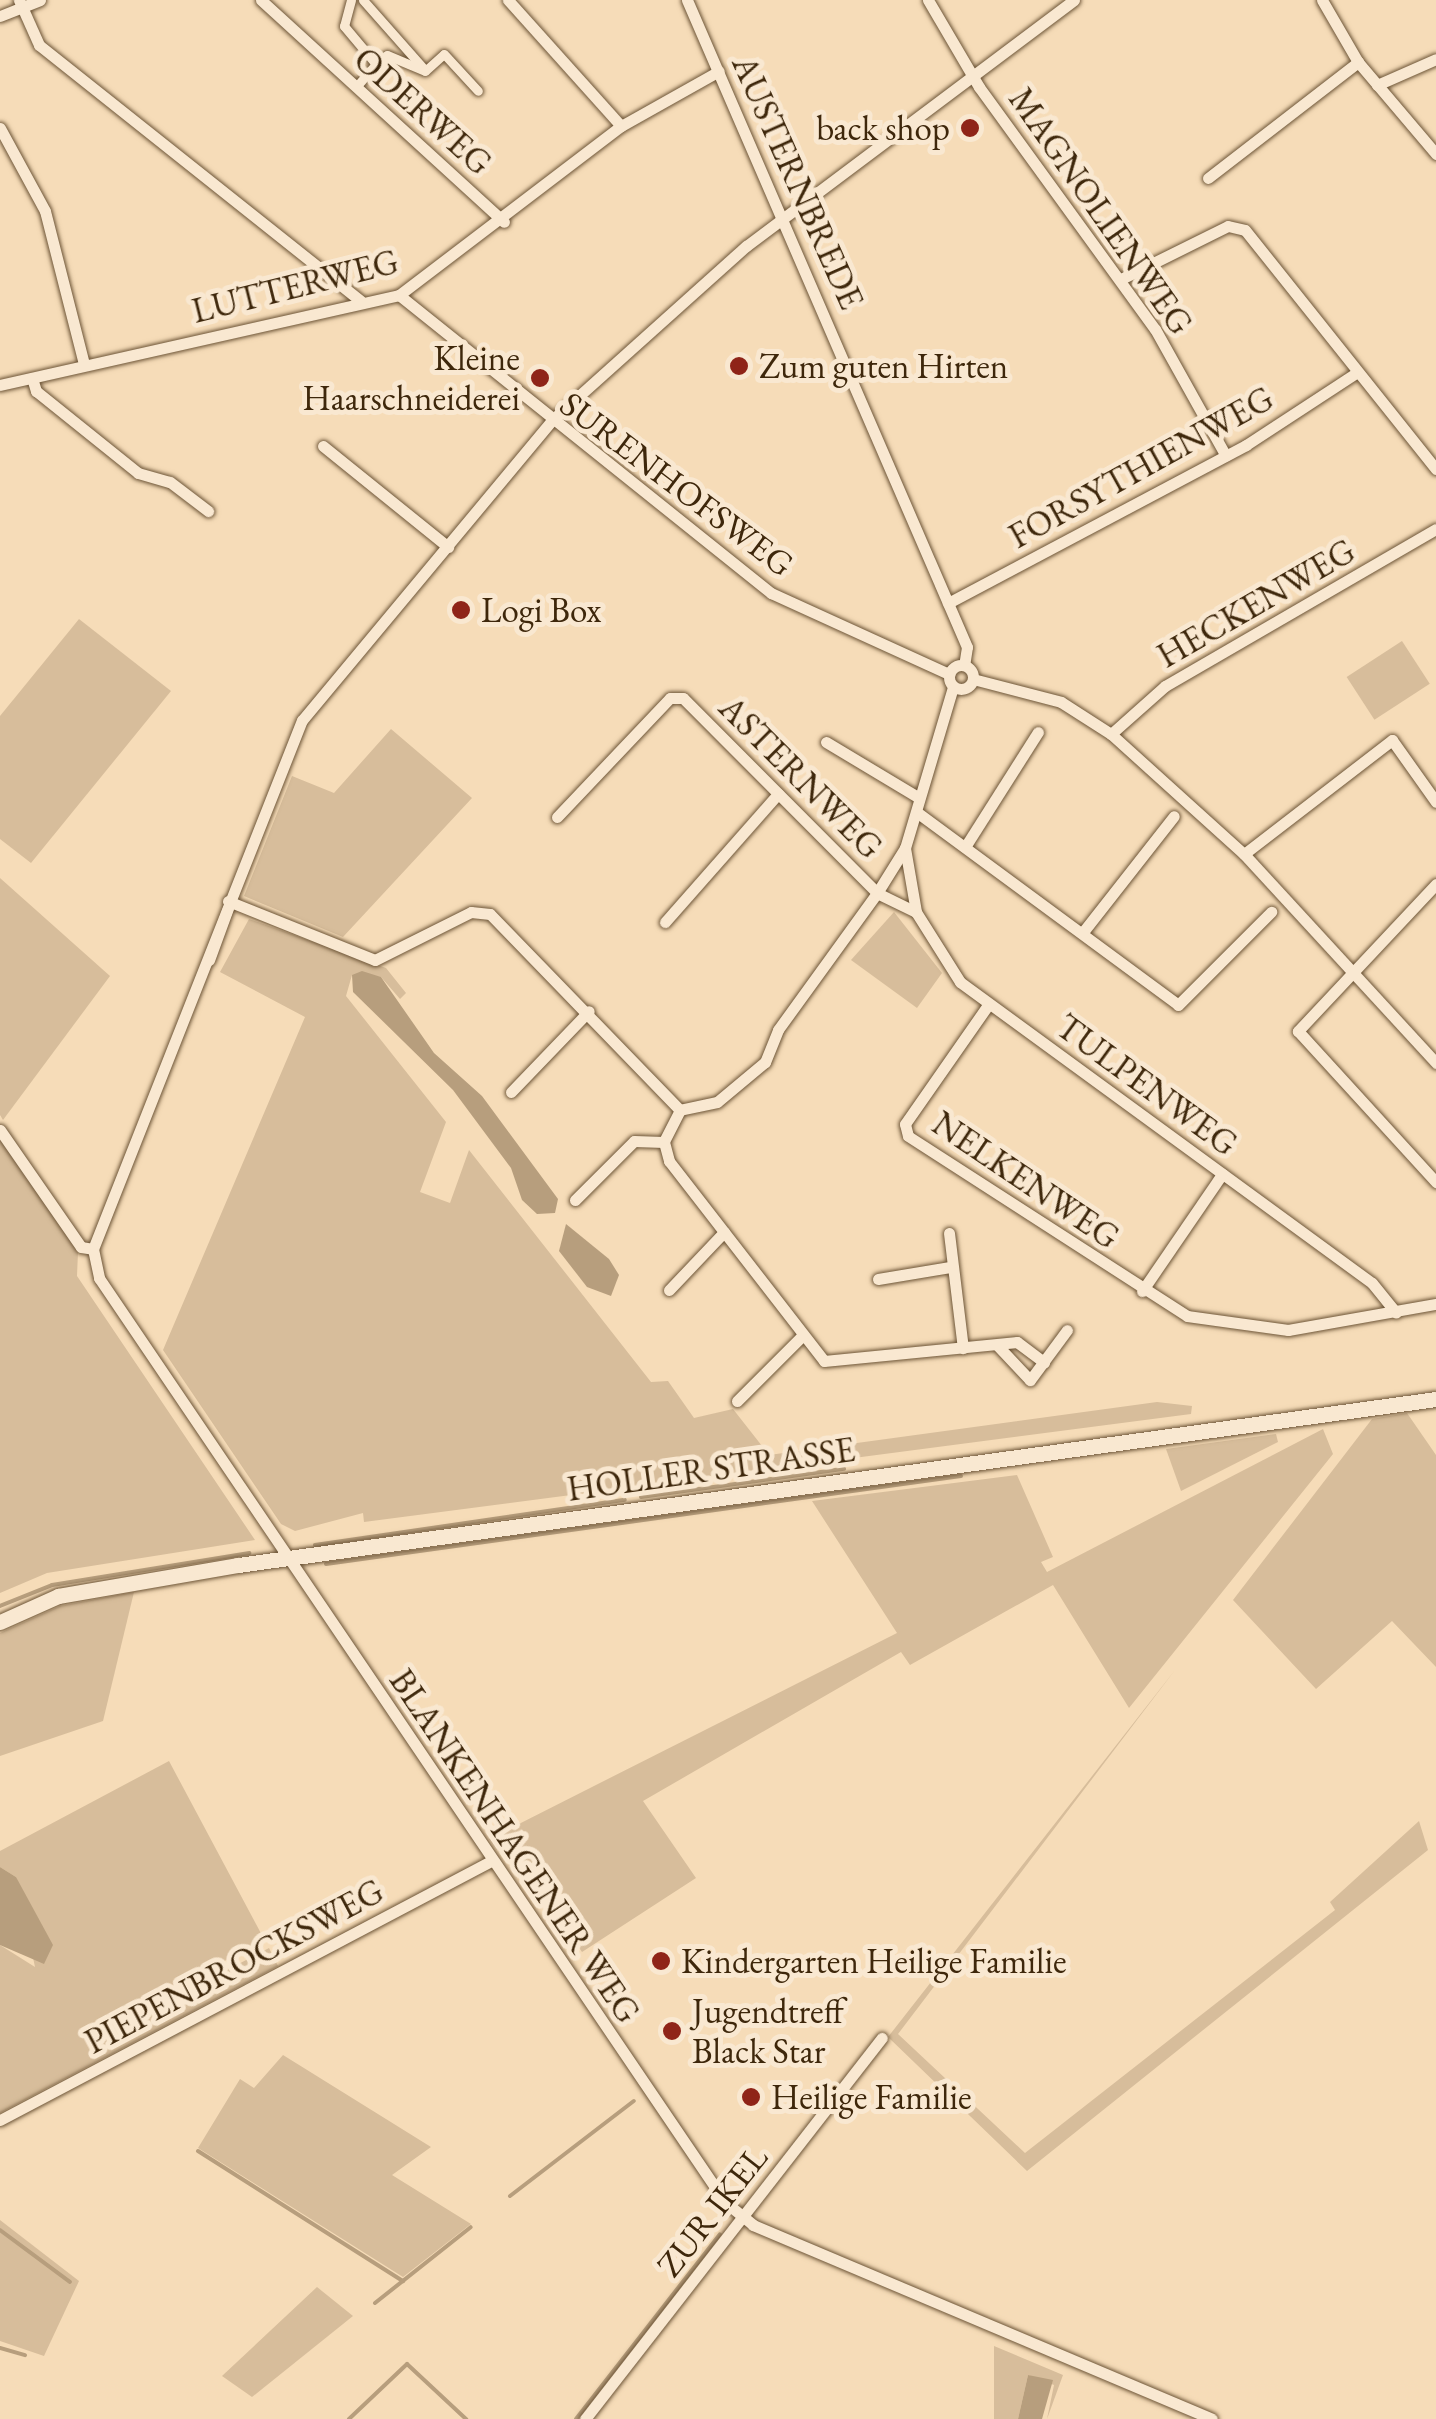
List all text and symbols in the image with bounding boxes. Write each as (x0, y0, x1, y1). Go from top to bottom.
street label: ODERWEG (345, 38, 501, 184)
street label: AUSTERNBREDE (723, 49, 873, 315)
street label: MAGNOLIENWEG (1000, 79, 1202, 343)
place label: back shop (816, 107, 950, 149)
marker: back shop (959, 117, 981, 139)
street label: LUTTERWEG (187, 240, 403, 332)
place label: Kleine Haarschneiderei (302, 337, 520, 419)
place label: Zum guten Hirten (759, 345, 1008, 387)
marker: Zum guten Hirten (728, 355, 750, 377)
marker: Kleine Haarschneiderei (529, 367, 551, 389)
street label: FORSYTHIENWEG (1001, 377, 1281, 557)
street label: SURENHOFSWEG (552, 383, 802, 585)
street label: HECKENWEG (1150, 529, 1362, 677)
place label: Logi Box (481, 589, 601, 631)
marker: Logi Box (450, 599, 472, 621)
street label: ASTERNWEG (711, 687, 891, 867)
street label: TULPENWEG (1048, 1005, 1246, 1165)
street label: NELKENWEG (925, 1102, 1127, 1258)
street label: HOLLER STRASSE (564, 1428, 858, 1510)
street label: BLANKENHAGENER WEG (381, 1661, 649, 2031)
street label: PIEPENBROCKSWEG (77, 1869, 391, 2063)
place label: Kindergarten Heilige Familie (681, 1940, 1067, 1982)
marker: Kindergarten Heilige Familie (650, 1950, 672, 1972)
place label: Jugendtreff Black Star (692, 1990, 844, 2072)
marker: Jugendtreff Black Star (661, 2020, 683, 2042)
place label: Heilige Familie (771, 2076, 972, 2118)
marker: Heilige Familie (740, 2086, 762, 2108)
street label: ZUR IKEL (648, 2137, 776, 2285)

